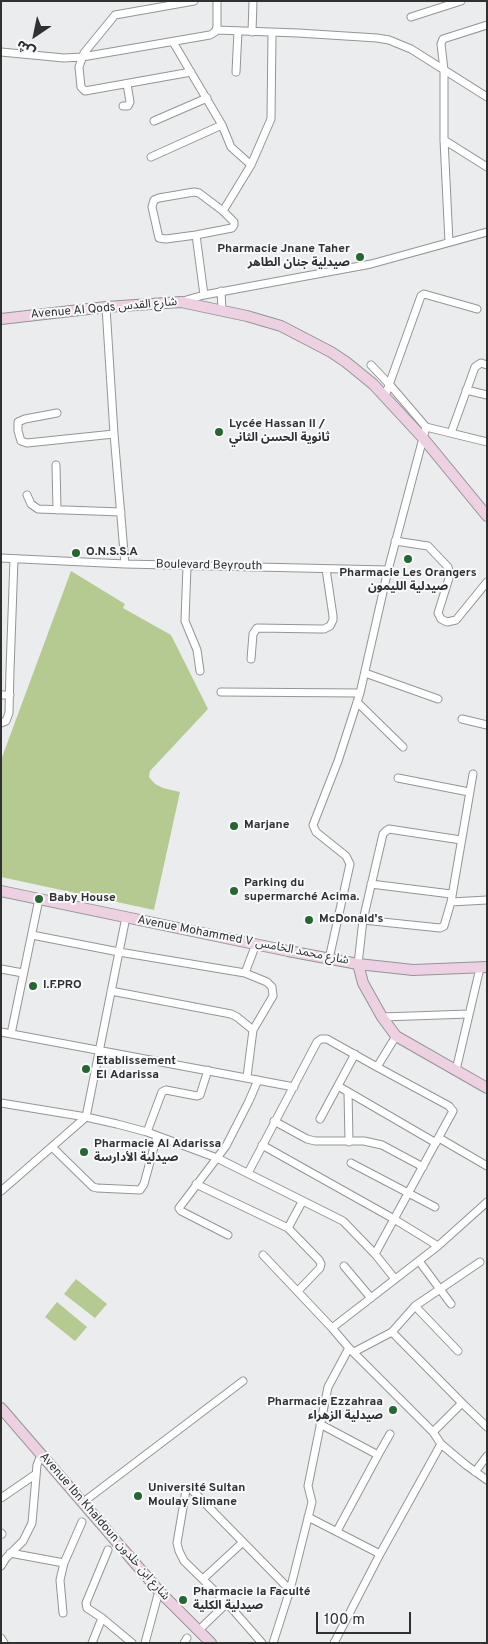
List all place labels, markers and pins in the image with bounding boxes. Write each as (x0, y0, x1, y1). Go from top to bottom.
place label: Pharmacie Jnane Taher صيدلية جنان الطاهر (217, 243, 350, 271)
marker: Pharmacie Jnane Taher صيدلية جنان الطاهر (354, 251, 366, 263)
place label: Lycée Hassan II / ثانوية الحسن الثاني (229, 418, 330, 446)
marker: Lycée Hassan II / ثانوية الحسن الثاني (213, 426, 225, 438)
place label: O.N.S.S.A (86, 546, 138, 560)
marker: O.N.S.S.A (70, 547, 82, 559)
marker: Pharmacie Les Orangers صيدلية الليمون (402, 553, 414, 565)
place label: Pharmacie Les Orangers صيدلية الليمون (339, 567, 477, 595)
place label: Marjane (244, 819, 289, 833)
marker: Marjane (228, 820, 240, 832)
place label: Parking du supermarché Acima. (244, 877, 359, 905)
marker: Parking du supermarché Acima. (228, 885, 240, 897)
place label: Baby House (49, 892, 116, 906)
marker: Baby House (33, 893, 45, 905)
place label: McDonald's (319, 913, 383, 927)
marker: McDonald's (303, 914, 315, 926)
place label: I.F.PRO (43, 979, 82, 993)
marker: I.F.PRO (27, 980, 39, 992)
place label: Etablissement El Adarissa (96, 1055, 176, 1083)
marker: Etablissement El Adarissa (80, 1063, 92, 1075)
place label: Pharmacie Al Adarissa صيدلية الأدارسة (94, 1138, 221, 1166)
marker: Pharmacie Al Adarissa صيدلية الأدارسة (78, 1146, 90, 1158)
place label: Pharmacie Ezzahraa صيدلية الزهراء (267, 1396, 383, 1424)
marker: Pharmacie Ezzahraa صيدلية الزهراء (387, 1404, 399, 1416)
place label: Université Sultan Moulay Slimane (148, 1482, 245, 1510)
marker: Université Sultan Moulay Slimane (132, 1490, 144, 1502)
place label: Pharmacie la Faculté صيدلية الكلية (193, 1586, 310, 1614)
marker: Pharmacie la Faculté صيدلية الكلية (177, 1594, 189, 1606)

